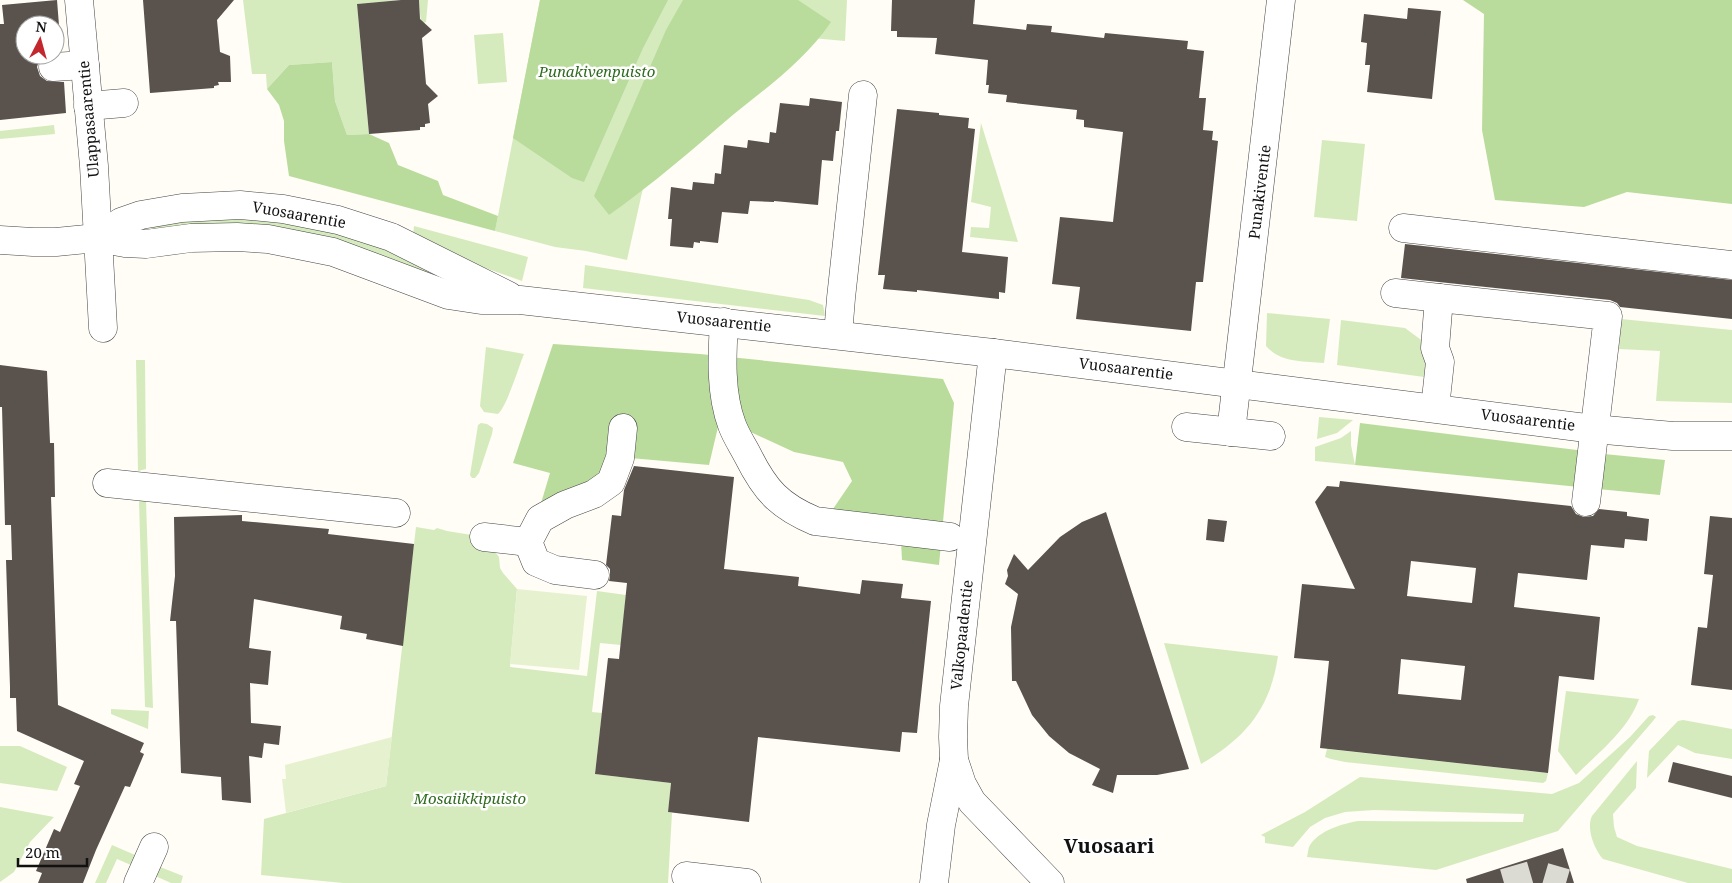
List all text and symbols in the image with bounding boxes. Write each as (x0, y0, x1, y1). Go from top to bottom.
north arrow (15, 15, 65, 65)
text: N (35, 17, 48, 37)
street label: Ulappasaarentie (73, 60, 103, 178)
park label: Punakivenpuisto (538, 61, 655, 81)
street label: Punakiventie (1243, 144, 1275, 240)
street label: Vuosaarentie (251, 196, 348, 232)
street label: Vuosaarentie (676, 306, 772, 336)
street label: Vuosaarentie (1078, 352, 1174, 384)
street label: Vuosaarentie (1480, 403, 1576, 435)
street label: Valkopaadentie (945, 579, 977, 691)
park label: Mosaiikkipuisto (413, 788, 526, 808)
district label: Vuosaari (1064, 832, 1154, 859)
scale bar (18, 836, 86, 868)
text: 20 m (25, 842, 60, 862)

